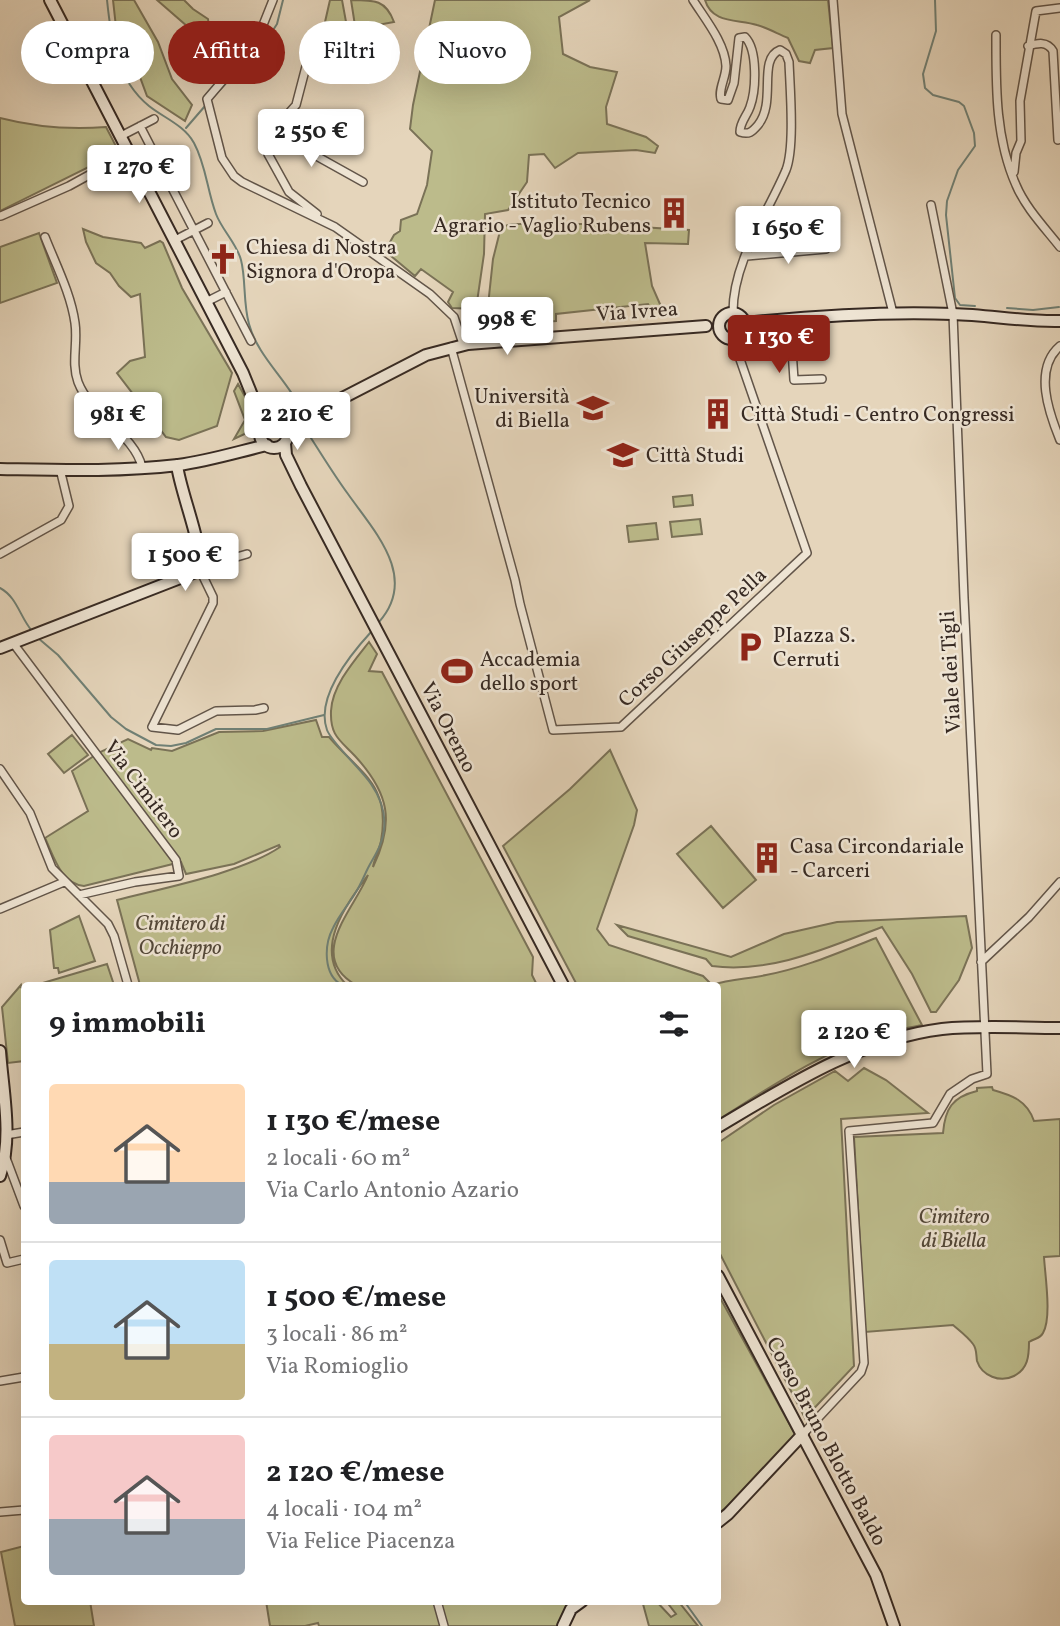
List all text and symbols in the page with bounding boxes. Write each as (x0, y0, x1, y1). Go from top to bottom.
chip: Compra (21, 21, 154, 84)
chip: Affitta (168, 21, 285, 84)
chip: Filtri (299, 21, 400, 84)
chip: Nuovo (414, 21, 531, 84)
pin: 2 550 € (246, 110, 376, 169)
text: 2 550 € (274, 116, 348, 148)
pin: 1 270 € (74, 146, 204, 205)
text: 1 270 € (103, 152, 175, 184)
place label: Istituto Tecnico Agrario - Vaglio Rubens (433, 188, 651, 241)
building icon: Istituto Tecnico Agrario - Vaglio Rubens (657, 196, 691, 230)
pin: 1 650 € (723, 206, 853, 266)
text: 1 650 € (751, 213, 825, 245)
place label: Chiesa di Nostra Signora d'Oropa (246, 234, 397, 287)
church icon: Chiesa di Nostra Signora d'Oropa (206, 242, 240, 276)
street label: Via Ivrea (595, 295, 679, 330)
pin: 998 € (458, 298, 556, 357)
text: 998 € (477, 304, 537, 336)
pin: 1 130 € (714, 316, 844, 375)
text: 1 130 € (744, 322, 814, 354)
place label: Università di Biella (474, 383, 570, 436)
school or university icon: Università di Biella (576, 391, 610, 425)
pin: 981 € (69, 392, 167, 452)
pin: 2 210 € (232, 392, 362, 452)
building icon: Città Studi - Centro Congressi (701, 397, 735, 431)
text: 981 € (90, 399, 146, 431)
text: 2 210 € (260, 399, 334, 431)
place label: Città Studi - Centro Congressi (741, 401, 1015, 430)
school or university icon: Città Studi (606, 438, 640, 472)
place label: Città Studi (646, 442, 744, 471)
pin: 1 500 € (120, 534, 250, 593)
text: 1 500 € (148, 540, 222, 572)
street label: Corso Giuseppe Pella (612, 562, 774, 715)
street label: Viale dei Tigli (934, 610, 969, 734)
place label: PIazza S. Cerruti (773, 622, 855, 675)
parking icon: PIazza S. Cerruti (733, 630, 767, 664)
place label: Accademia dello sport (480, 646, 581, 699)
sports icon: Accademia dello sport (440, 654, 474, 688)
street label: Via Oremo (412, 677, 483, 778)
street label: Via Cimitero (96, 735, 189, 845)
place label: Casa Circondariale - Carceri (790, 833, 964, 886)
building icon: Casa Circondariale - Carceri (750, 841, 784, 875)
park label: Cimitero di Occhieppo (135, 910, 226, 963)
text: 9 immobili (49, 1003, 206, 1045)
icon: filters (655, 1005, 693, 1043)
pin: 2 120 € (789, 1010, 919, 1070)
text: 2 120 € (817, 1017, 891, 1049)
text: 1 130 €/mese (266, 1101, 440, 1143)
icon: home (105, 1112, 189, 1196)
text: 2 locali · 60 m² (266, 1143, 410, 1175)
text: Via Carlo Antonio Azario (266, 1175, 519, 1207)
park label: Cimitero di Biella (918, 1203, 990, 1256)
text: 1 500 €/mese (266, 1277, 446, 1319)
icon: home (105, 1288, 189, 1372)
text: 3 locali · 86 m² (266, 1319, 408, 1351)
street label: Corso Bruno Blotto Baldo (758, 1332, 893, 1551)
text: Via Romioglio (266, 1351, 408, 1383)
text: 2 120 €/mese (266, 1452, 444, 1494)
icon: home (105, 1463, 189, 1547)
text: 4 locali · 104 m² (266, 1494, 422, 1526)
text: Via Felice Piacenza (266, 1526, 455, 1558)

